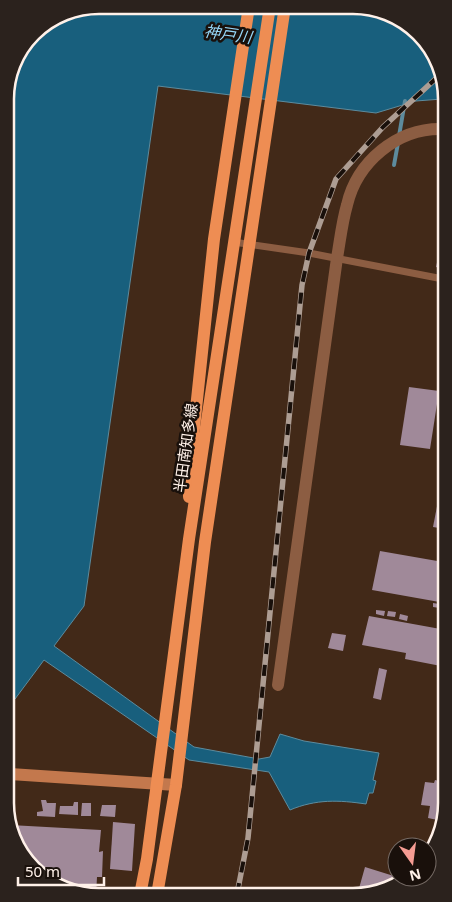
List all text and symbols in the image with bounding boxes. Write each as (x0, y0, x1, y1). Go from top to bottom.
water label: 神戸川 (203, 20, 255, 49)
street label: 半田南知多線 (169, 402, 201, 494)
north arrow (387, 837, 437, 887)
scale bar (18, 854, 104, 886)
text: 50 m (25, 861, 60, 881)
text: N (407, 865, 423, 886)

